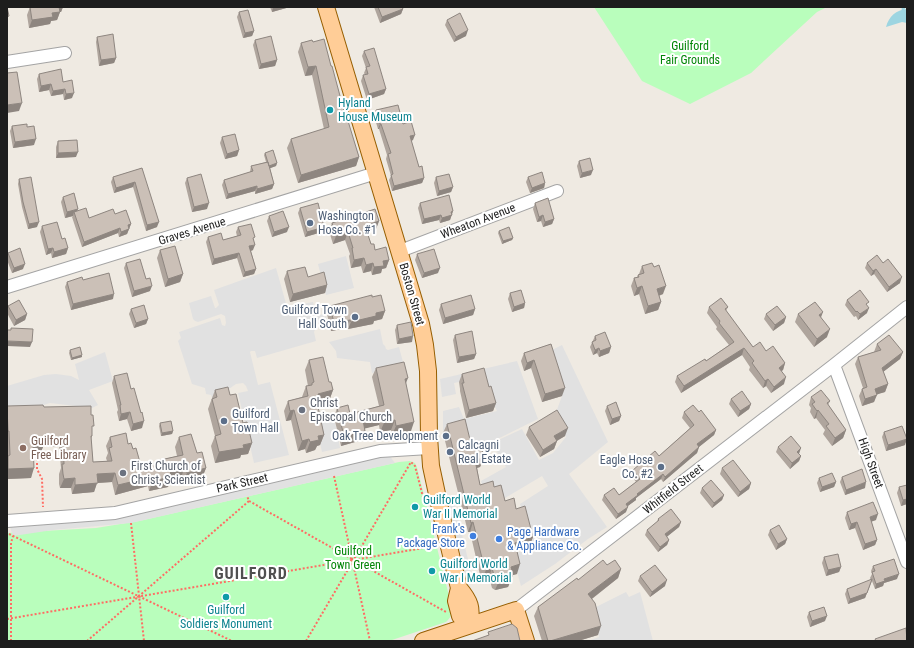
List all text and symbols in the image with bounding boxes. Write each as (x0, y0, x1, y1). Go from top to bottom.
park label: Guilford Fair Grounds (660, 39, 720, 67)
place label: Hyland House Museum (338, 96, 412, 124)
marker: Hyland House Museum (325, 105, 335, 115)
street label: Wheaton Avenue (439, 200, 518, 242)
place label: Washington Hose Co. #1 (318, 209, 377, 237)
street label: Graves Avenue (157, 214, 228, 248)
marker: Washington Hose Co. #1 (305, 218, 315, 228)
street label: Boston Street (396, 261, 428, 327)
place label: Guilford Town Hall South (281, 303, 347, 331)
marker: Guilford Town Hall South (350, 312, 360, 322)
place label: Christ Episcopal Church (310, 396, 392, 424)
marker: Christ Episcopal Church (297, 405, 307, 415)
place label: Guilford Town Hall (232, 407, 279, 435)
marker: Guilford Town Hall (219, 416, 229, 426)
place label: Oak Tree Development (332, 429, 438, 443)
marker: Oak Tree Development (441, 431, 451, 441)
place label: Guilford Free Library (31, 434, 86, 462)
street label: High Street (855, 436, 887, 491)
place label: Calcagni Real Estate (458, 438, 512, 466)
marker: Guilford Free Library (18, 443, 28, 453)
marker: Calcagni Real Estate (445, 447, 455, 457)
place label: Eagle Hose Co. #2 (600, 453, 653, 481)
place label: First Church of Christ, Scientist (131, 459, 206, 487)
street label: Whitfield Street (640, 461, 706, 517)
marker: Eagle Hose Co. #2 (656, 462, 666, 472)
marker: First Church of Christ, Scientist (118, 468, 128, 478)
street label: Park Street (215, 470, 269, 496)
place label: Guilford World War II Memorial (423, 493, 498, 521)
marker: Guilford World War II Memorial (410, 502, 420, 512)
place label: Frank's Package Store (397, 522, 465, 550)
place label: Page Hardware & Appliance Co. (507, 525, 582, 553)
marker: Frank's Package Store (468, 531, 478, 541)
marker: Page Hardware & Appliance Co. (494, 534, 504, 544)
park label: Guilford Town Green (325, 544, 381, 572)
place label: Guilford World War I Memorial (440, 557, 512, 585)
district label: GUILFORD (214, 564, 288, 583)
marker: Guilford World War I Memorial (427, 566, 437, 576)
marker: Guilford Soldiers Monument (221, 592, 231, 602)
place label: Guilford Soldiers Monument (180, 603, 272, 631)

